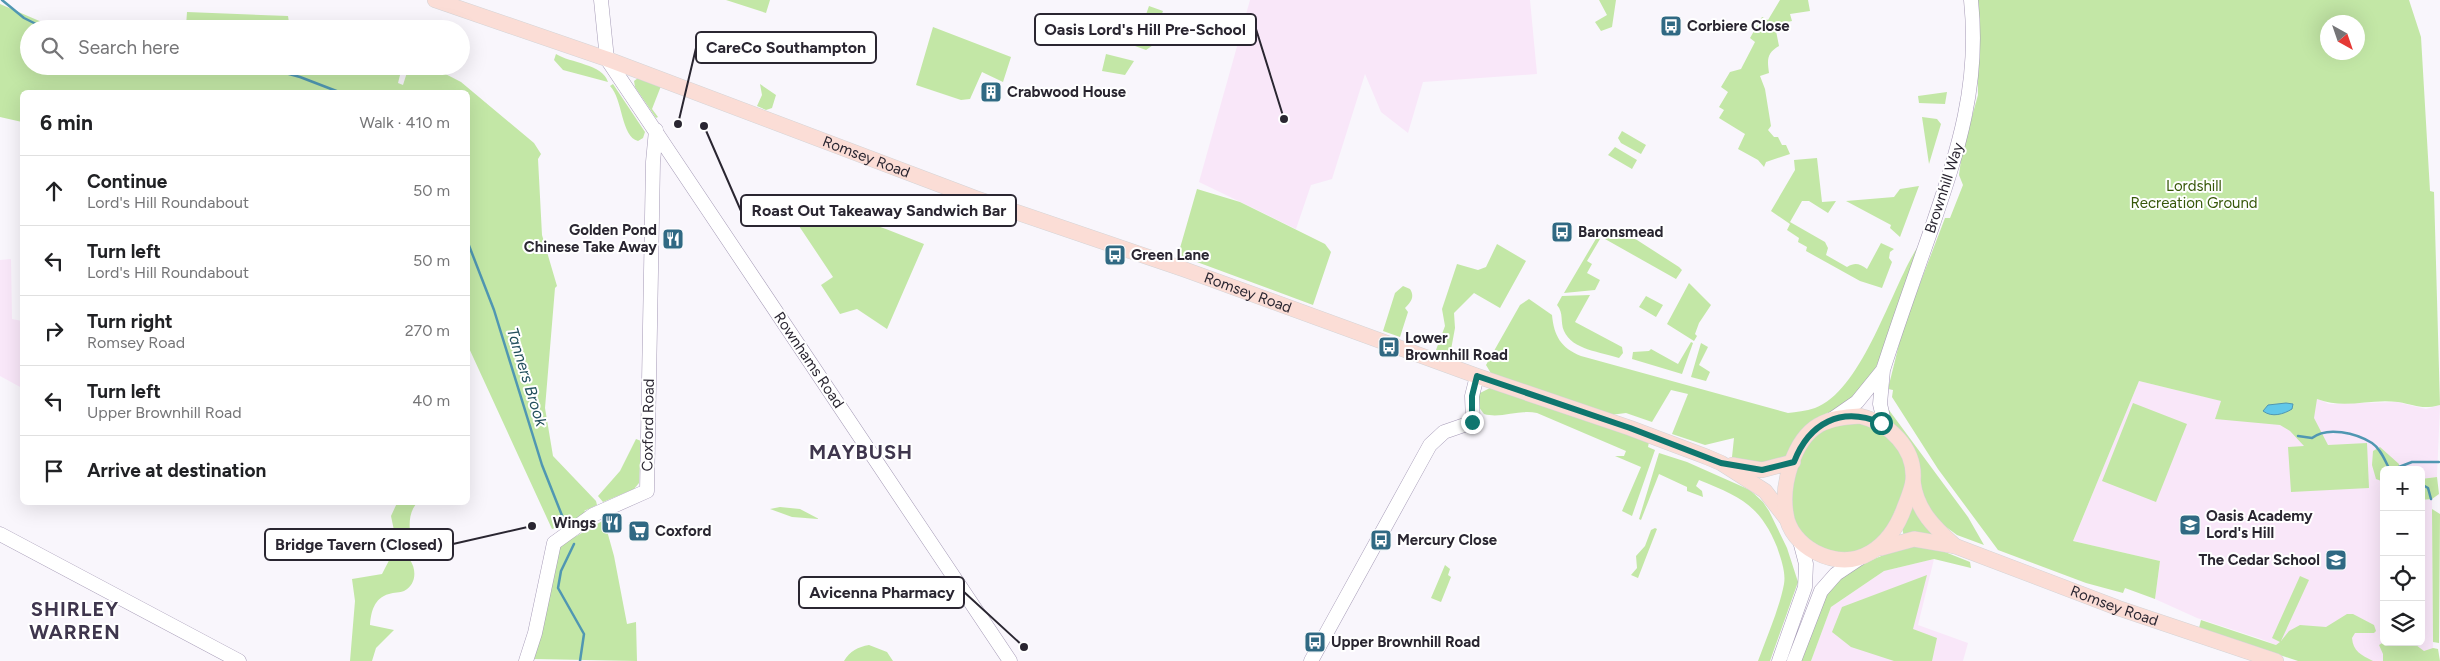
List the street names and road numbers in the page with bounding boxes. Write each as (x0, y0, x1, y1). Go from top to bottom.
street label: Romsey Road (820, 132, 913, 182)
street label: Brownhill Way (1921, 140, 1967, 236)
street label: Romsey Road (1202, 268, 1294, 317)
street label: Rownhams Road (770, 309, 848, 411)
street label: Coxford Road (638, 378, 658, 472)
street label: Romsey Road (2068, 582, 2161, 630)

